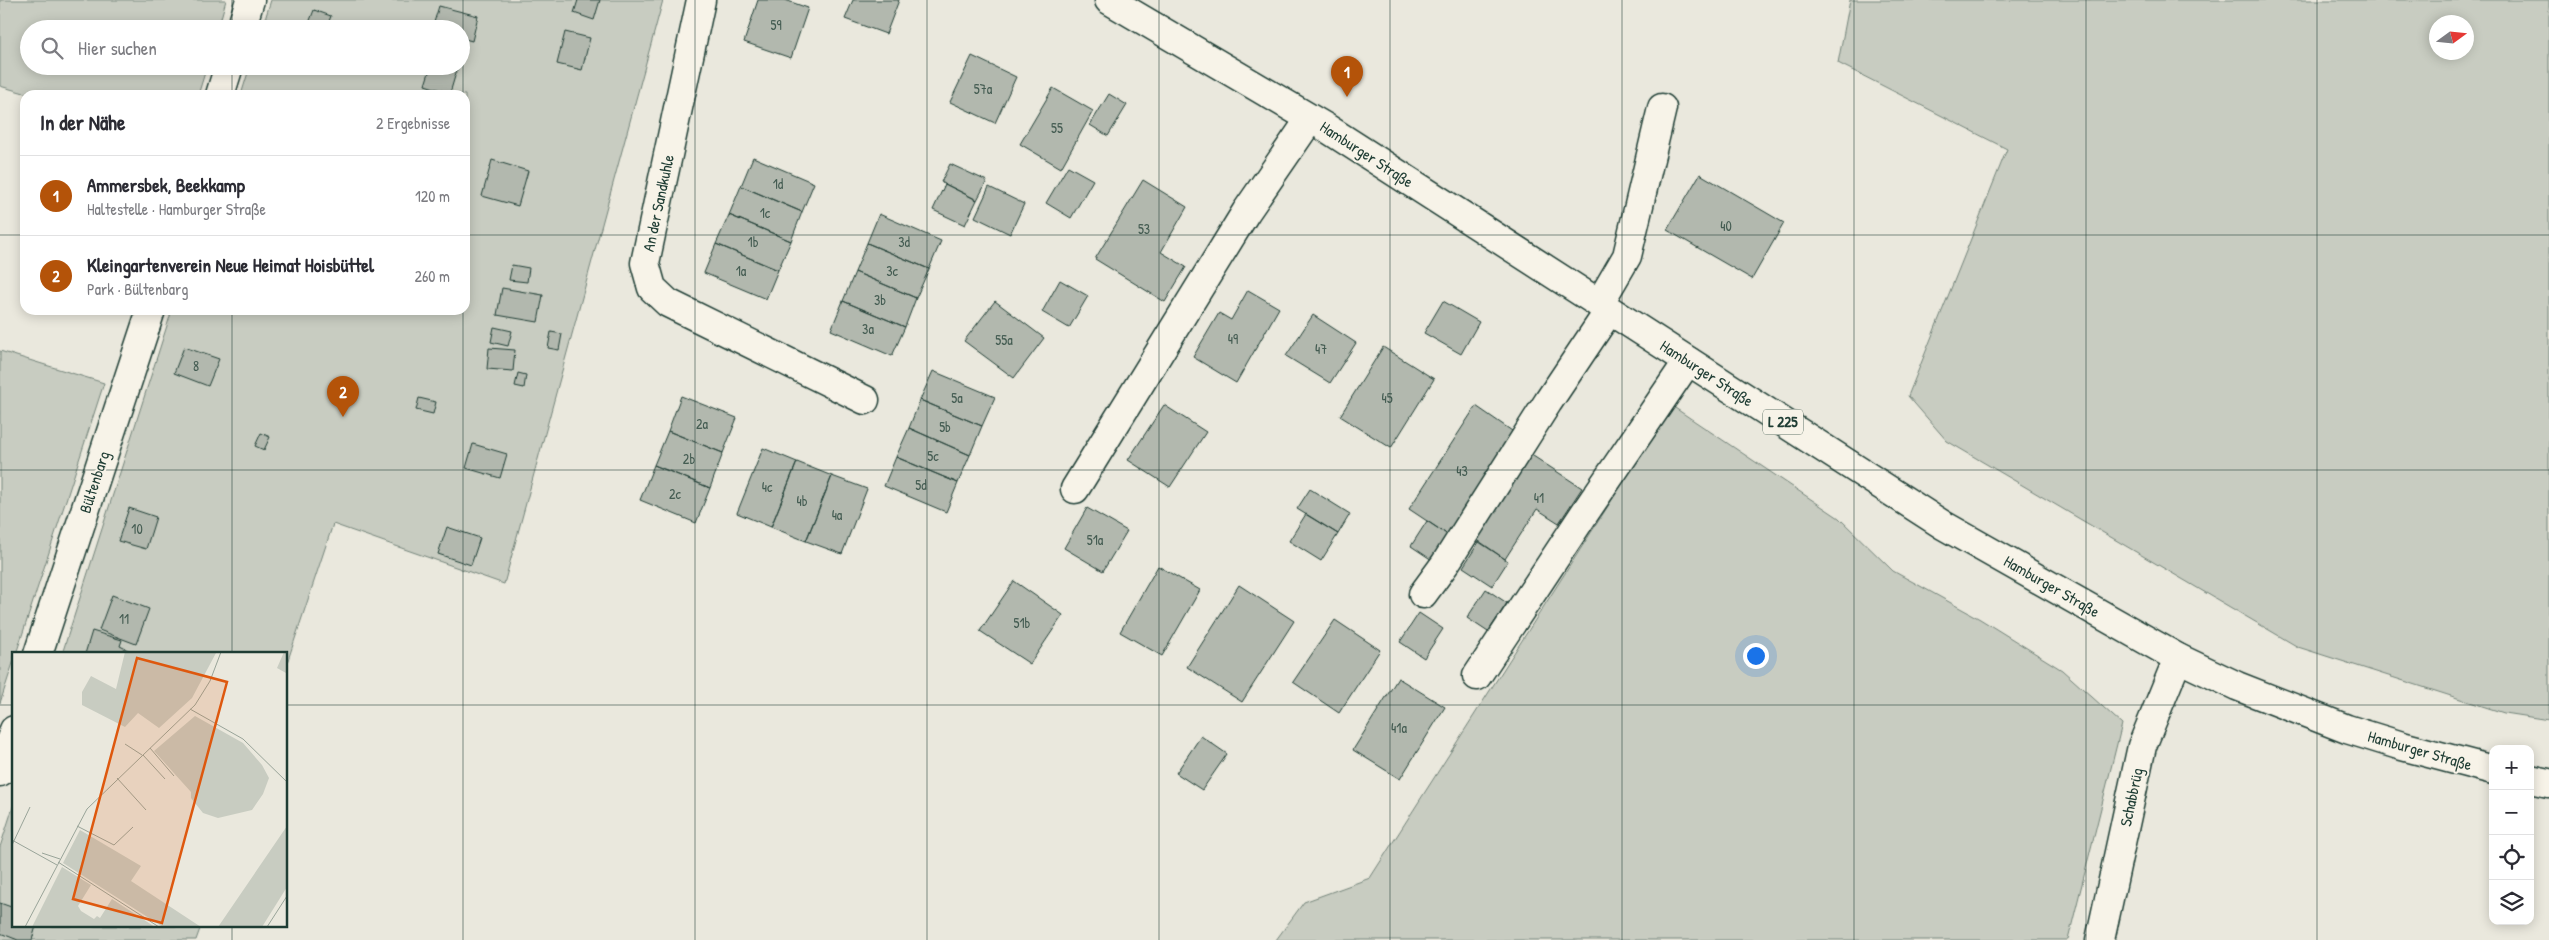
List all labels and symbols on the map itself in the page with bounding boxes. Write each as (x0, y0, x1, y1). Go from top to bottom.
house number: 59 (770, 15, 782, 34)
north arrow (2429, 15, 2474, 60)
pin: 1 (1331, 56, 1363, 97)
house number: 57a (974, 79, 993, 98)
street label: Hamburger Straße (1316, 116, 1418, 193)
house number: 55 (1051, 118, 1063, 137)
street label: An der Sandkuhle (637, 152, 679, 254)
house number: 1d (773, 174, 784, 193)
house number: 1c (760, 203, 771, 222)
house number: 40 (1720, 216, 1732, 235)
house number: 53 (1138, 219, 1150, 238)
house number: 1b (748, 232, 759, 251)
house number: 3d (898, 232, 910, 251)
house number: 1a (736, 261, 747, 280)
house number: 3c (886, 261, 898, 280)
house number: 3b (874, 290, 886, 309)
house number: 3a (862, 319, 874, 338)
house number: 49 (1228, 329, 1238, 348)
house number: 55a (995, 330, 1013, 349)
street label: Hamburger Straße (1656, 335, 1758, 412)
house number: 47 (1315, 339, 1327, 358)
house number: 8 (193, 356, 199, 375)
pin: 2 (327, 376, 359, 417)
house number: 5a (951, 388, 963, 407)
house number: 45 (1381, 388, 1393, 407)
road number: L 225 (1763, 410, 1803, 434)
house number: 2a (696, 414, 709, 433)
house number: 5b (939, 417, 951, 436)
house number: 5c (927, 446, 939, 465)
street label: Bültenbarg (74, 448, 114, 516)
house number: 2b (683, 449, 695, 468)
house number: 43 (1456, 461, 1468, 480)
house number: 5d (915, 475, 927, 494)
house number: 4c (762, 477, 773, 496)
house number: 2c (669, 484, 682, 503)
house number: 41 (1534, 488, 1544, 507)
house number: 4b (796, 491, 808, 510)
house number: 4a (832, 505, 843, 524)
house number: 10 (131, 519, 143, 538)
house number: 51a (1087, 530, 1104, 549)
street label: Hamburger Straße (2000, 550, 2104, 623)
house number: 11 (119, 609, 129, 628)
house number: 51b (1014, 613, 1031, 632)
your location (1743, 643, 1769, 669)
inset map (12, 652, 288, 928)
house number: 41a (1391, 718, 1407, 737)
street label: Hamburger Straße (2365, 725, 2475, 776)
street label: Schabbrüg (2114, 766, 2148, 828)

